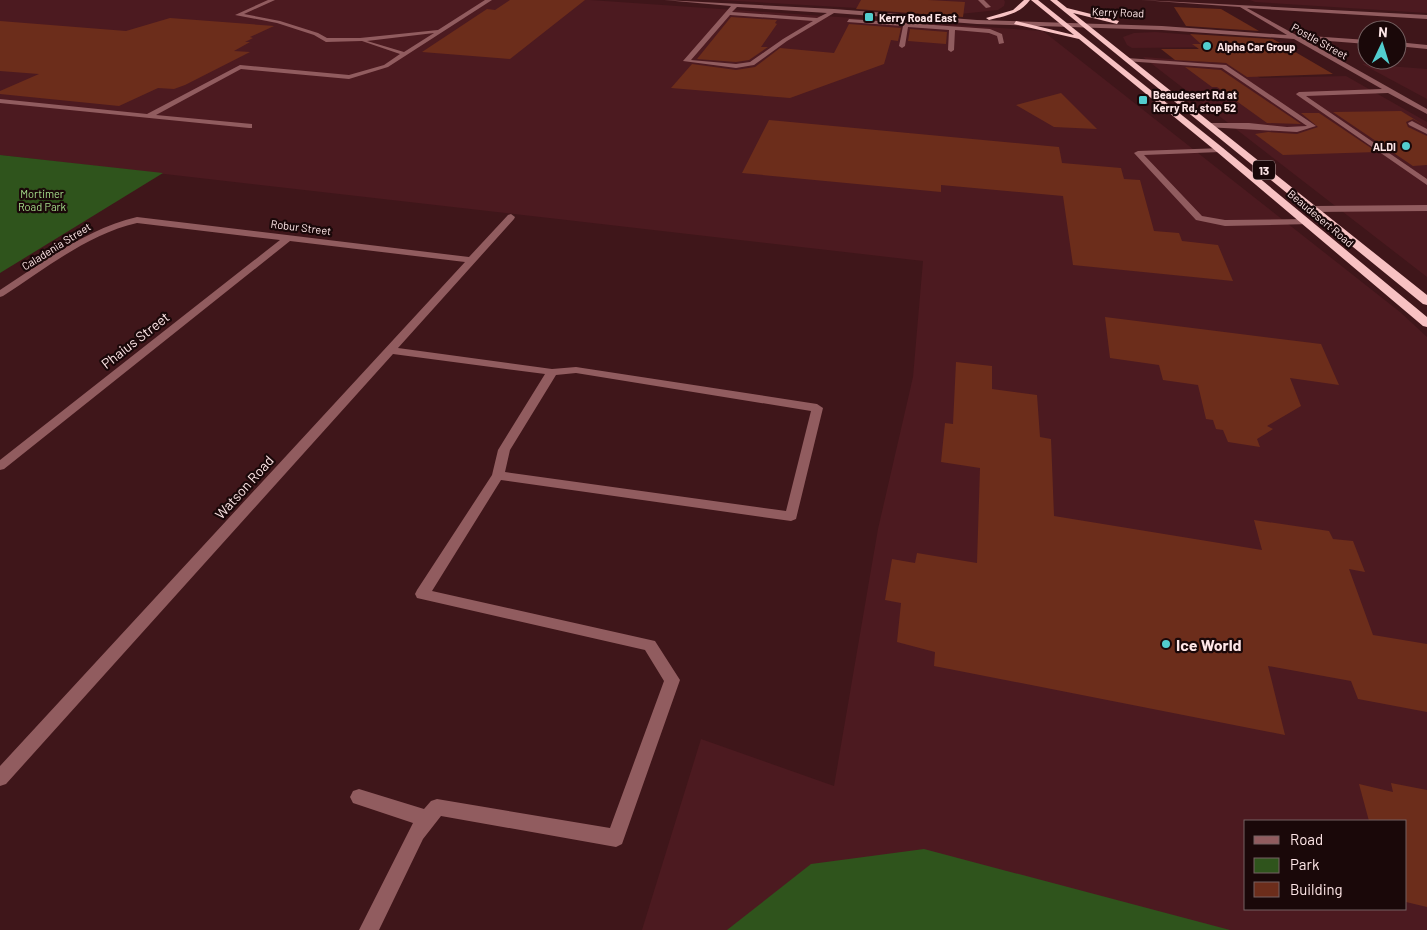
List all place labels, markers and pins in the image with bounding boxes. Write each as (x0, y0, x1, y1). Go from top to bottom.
marker: Kerry Road East (863, 11, 875, 23)
place label: Kerry Road East (879, 11, 957, 24)
marker: Alpha Car Group (1201, 40, 1213, 52)
place label: Alpha Car Group (1217, 40, 1295, 53)
place label: Beaudesert Rd at Kerry Rd, stop 52 (1153, 88, 1237, 114)
marker: Beaudesert Rd at Kerry Rd, stop 52 (1137, 94, 1149, 106)
place label: ALDI (1373, 140, 1396, 153)
marker: ALDI (1400, 140, 1412, 152)
place label: Ice World (1176, 635, 1242, 654)
marker: Ice World (1160, 638, 1172, 650)

